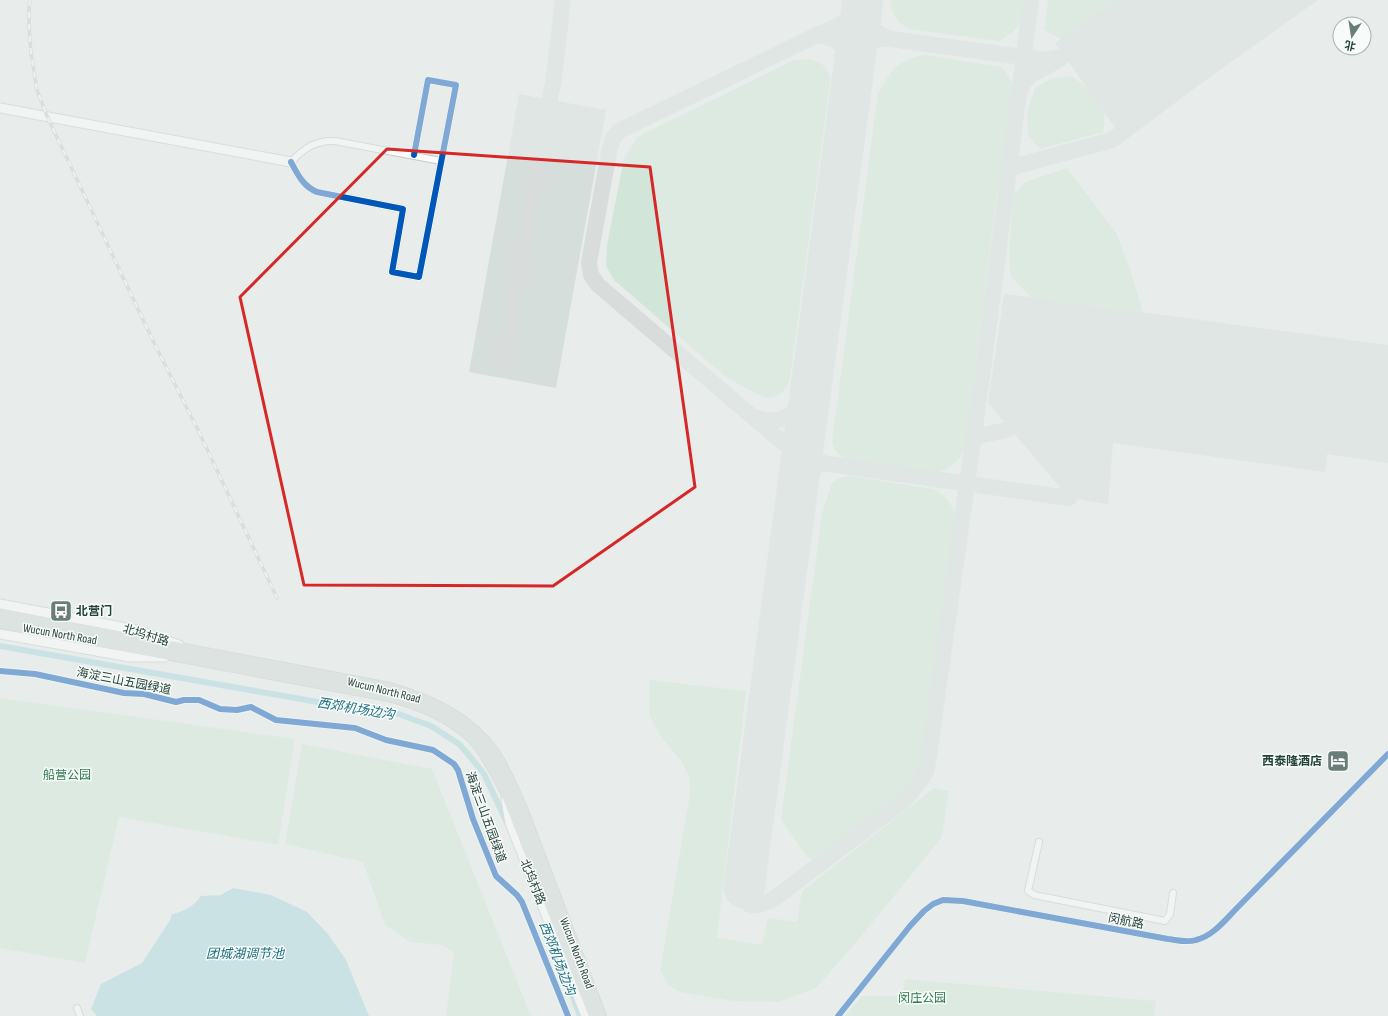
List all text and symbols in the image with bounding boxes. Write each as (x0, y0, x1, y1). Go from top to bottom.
north arrow (1332, 16, 1372, 56)
text: 北 (1343, 38, 1357, 53)
bus stop icon: 北营门 (48, 598, 74, 624)
place label: 北营门 (76, 604, 112, 619)
street label: Wucun North Road (22, 621, 98, 648)
street label: 北坞村路 (121, 621, 171, 650)
street label: 海淀三山五园绿道 (75, 665, 172, 698)
street label: Wucun North Road (346, 674, 422, 707)
water label: 西郊机场边沟 (316, 695, 398, 723)
hotel icon: 西泰隆酒店 (1325, 748, 1351, 774)
place label: 西泰隆酒店 (1262, 754, 1322, 769)
park label: 船营公园 (43, 768, 91, 783)
street label: 海淀三山五园绿道 (462, 769, 509, 865)
street label: 北坞村路 (517, 857, 548, 907)
street label: 闵航路 (1107, 911, 1145, 932)
street label: Wucun North Road (556, 916, 597, 991)
water label: 西郊机场边沟 (536, 919, 579, 999)
water label: 团城湖调节池 (206, 946, 286, 962)
park label: 闵庄公园 (898, 991, 946, 1006)

